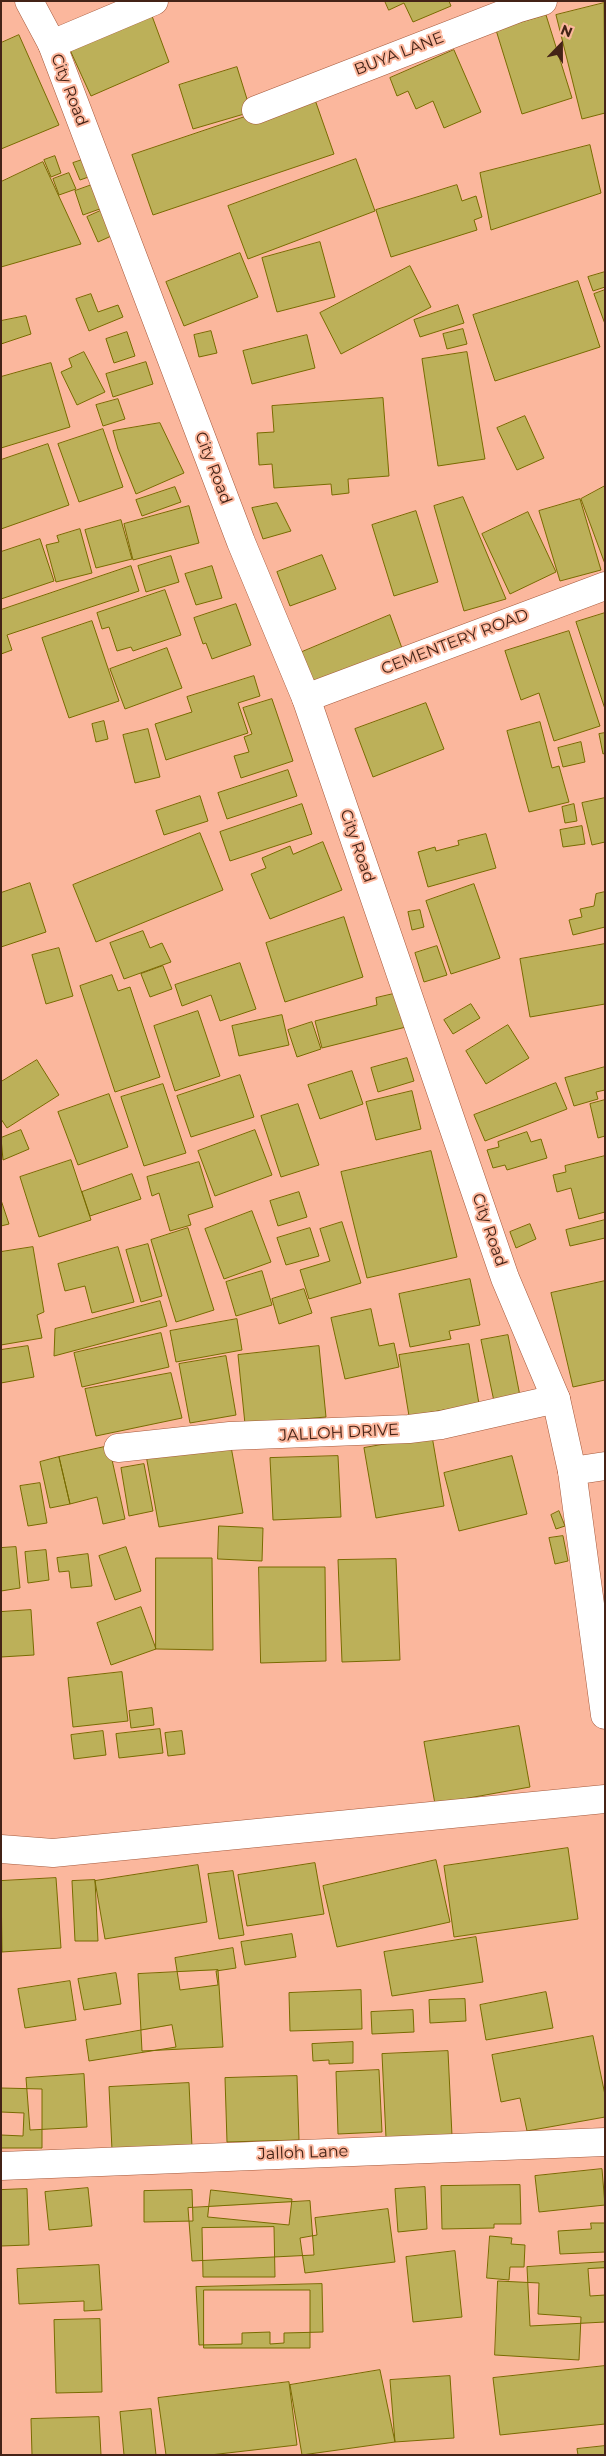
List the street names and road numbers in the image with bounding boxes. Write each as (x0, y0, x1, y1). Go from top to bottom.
street label: BUYA LANE (352, 28, 446, 80)
street label: City Road (46, 51, 92, 129)
street label: City Road (190, 429, 236, 507)
street label: CEMENTERY ROAD (379, 605, 531, 679)
street label: City Road (336, 807, 378, 885)
street label: City Road (468, 1191, 510, 1269)
street label: JALLOH DRIVE (279, 1420, 399, 1446)
street label: Jalloh Lane (257, 2142, 349, 2164)

